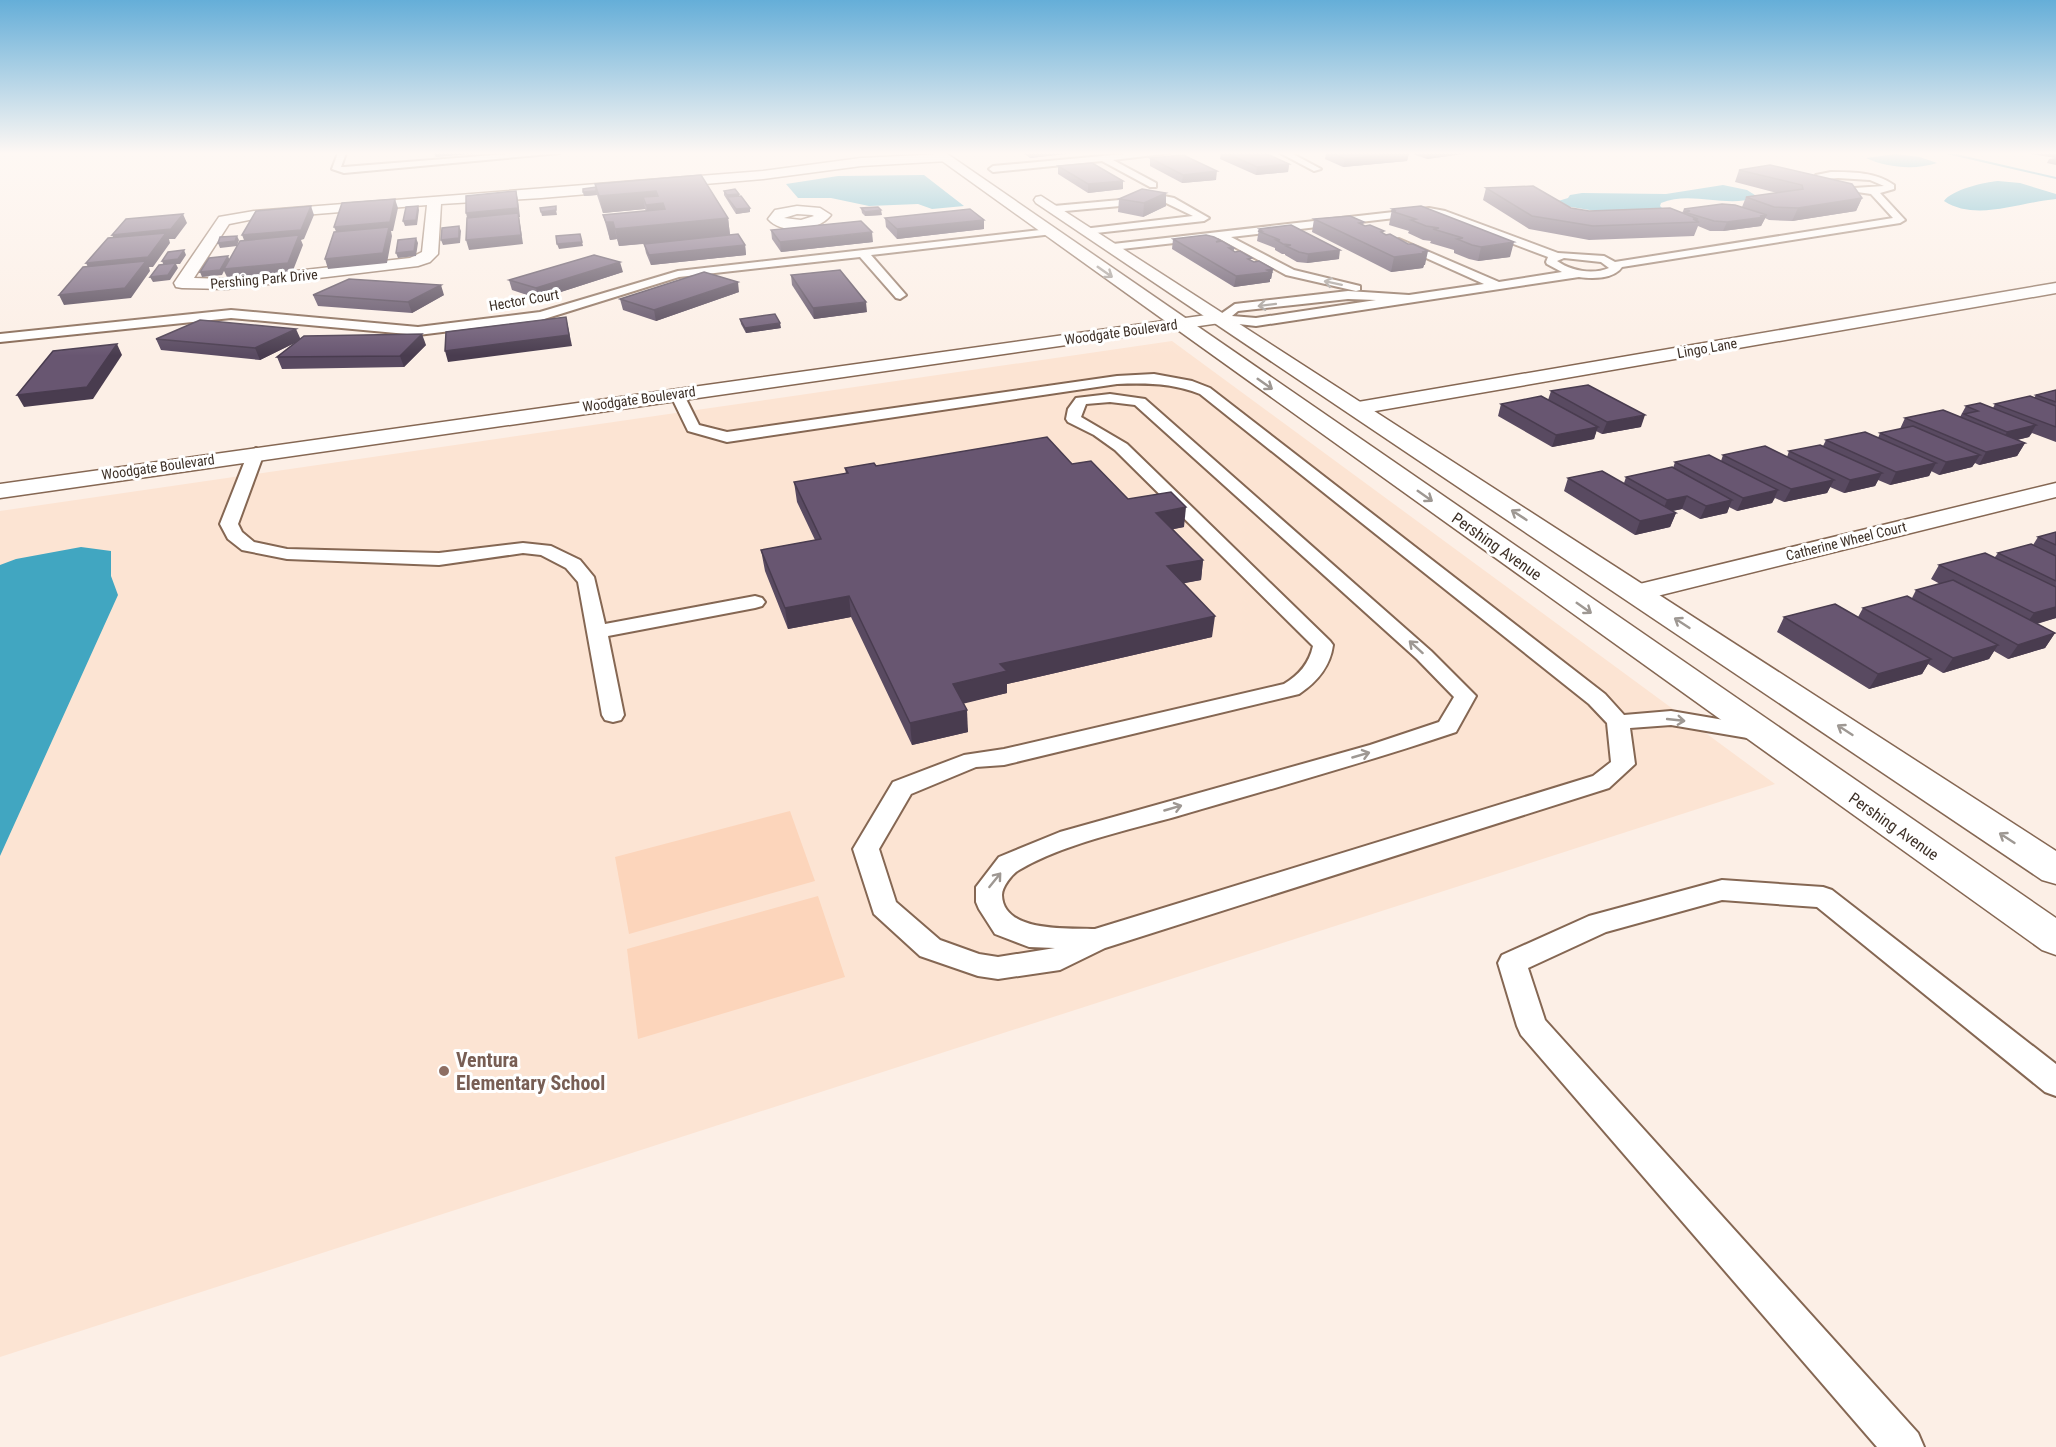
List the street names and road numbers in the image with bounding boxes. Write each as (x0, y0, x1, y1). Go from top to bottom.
street label: Pershing Park Drive (210, 266, 319, 292)
street label: Hector Court (488, 286, 560, 314)
street label: Woodgate Boulevard (1064, 316, 1178, 348)
street label: Lingo Lane (1676, 335, 1739, 361)
street label: Woodgate Boulevard (582, 383, 696, 415)
street label: Woodgate Boulevard (101, 451, 215, 483)
street label: Pershing Avenue (1448, 508, 1545, 584)
street label: Catherine Wheel Court (1784, 518, 1908, 564)
street label: Pershing Avenue (1845, 788, 1942, 864)

